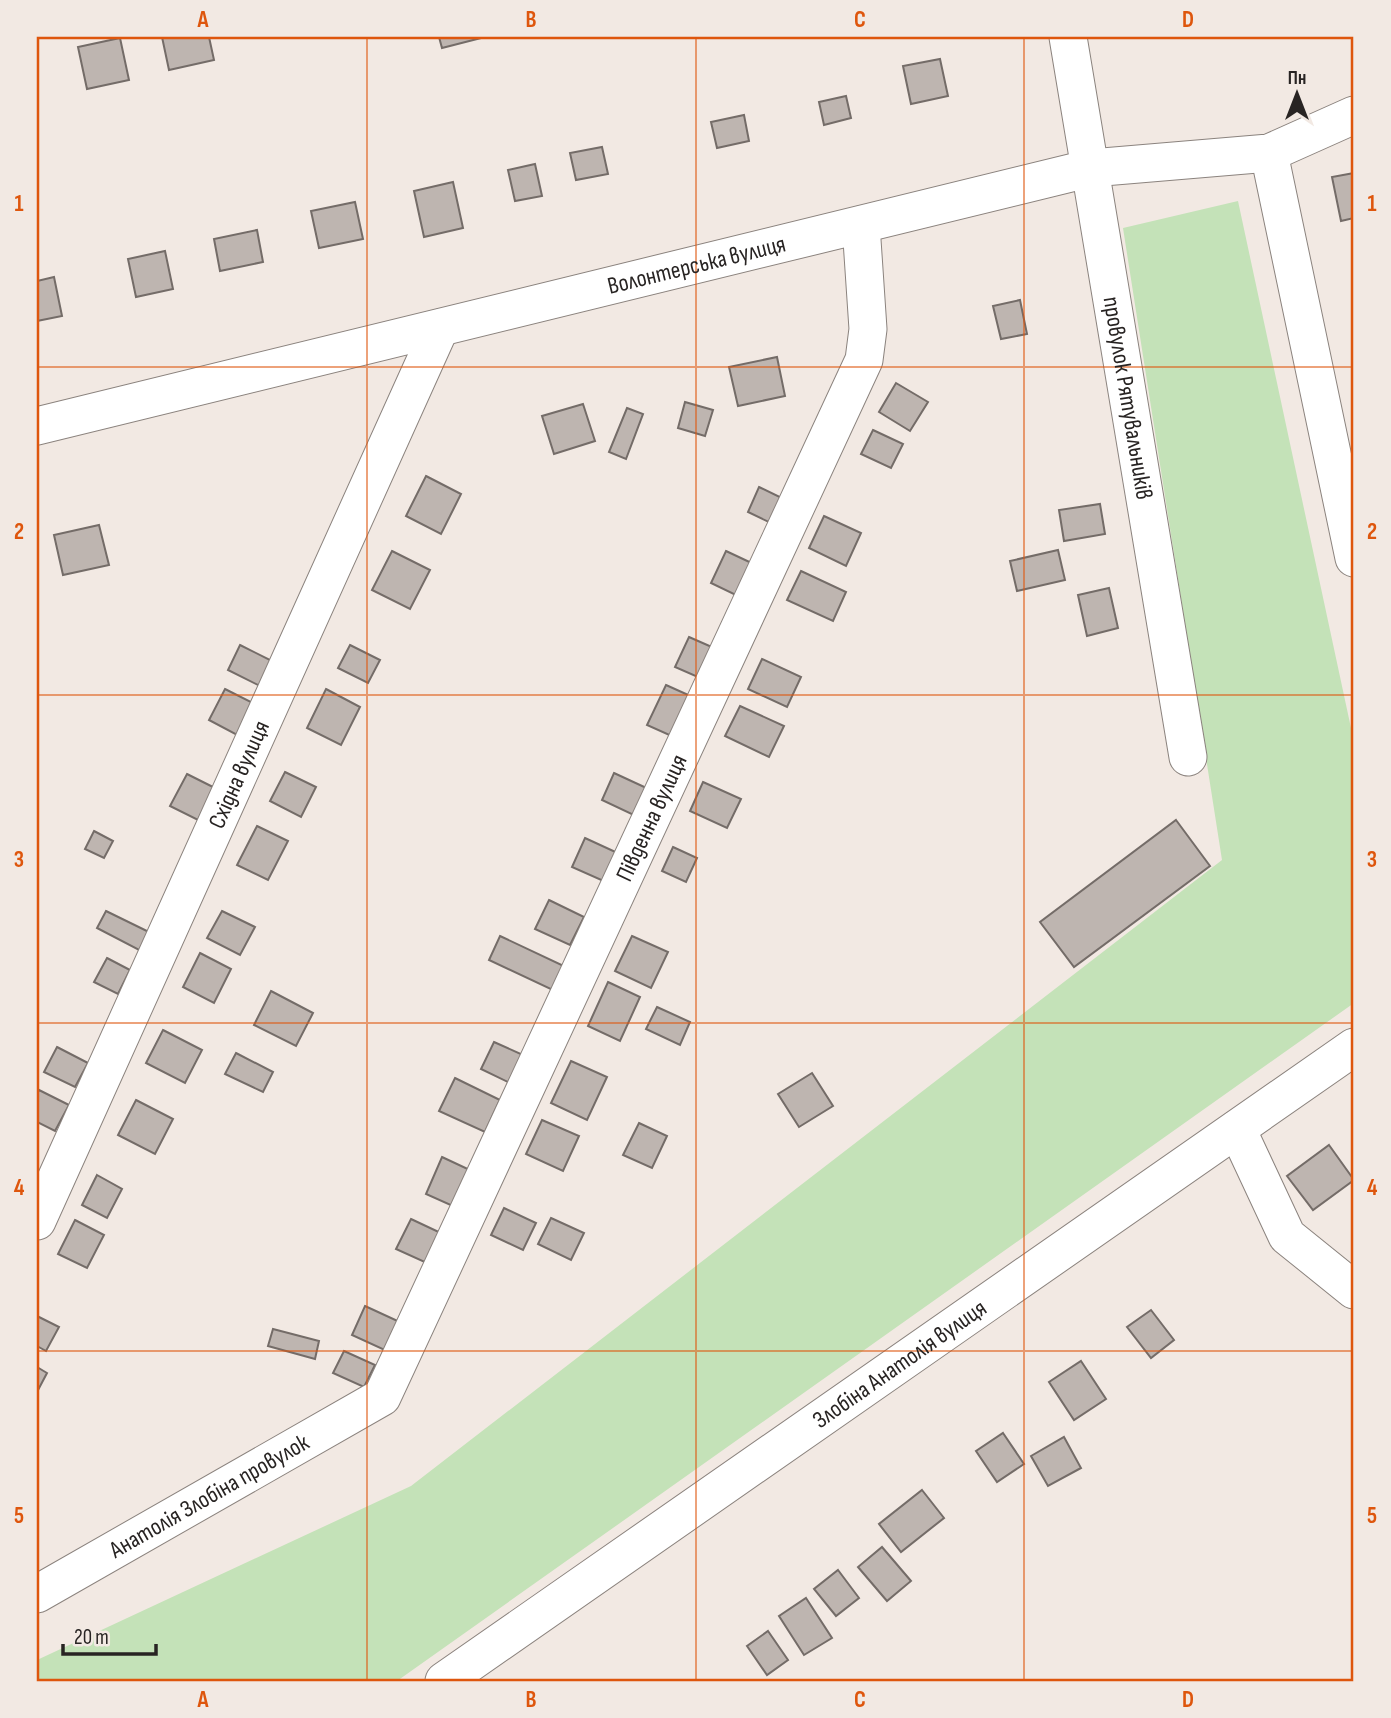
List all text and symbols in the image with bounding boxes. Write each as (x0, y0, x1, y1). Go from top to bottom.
text: A (197, 6, 210, 34)
text: B (526, 6, 537, 34)
text: C (854, 6, 866, 34)
text: D (1182, 6, 1194, 34)
north arrow (1262, 60, 1332, 130)
text: Пн (1288, 67, 1306, 90)
text: 1 (14, 190, 24, 218)
text: 1 (1367, 190, 1377, 218)
street label: Волонтерська вулиця (605, 229, 789, 301)
street label: провулок Рятувальників (1096, 294, 1159, 502)
text: 2 (14, 518, 24, 546)
text: 2 (1367, 518, 1377, 546)
street label: Східна вулиця (202, 716, 276, 833)
street label: Південна вулиця (610, 750, 694, 886)
text: 3 (14, 846, 24, 874)
text: 3 (1367, 846, 1377, 874)
text: 4 (14, 1174, 25, 1202)
text: 4 (1367, 1174, 1378, 1202)
street label: Злобіна Анатолія вулиця (807, 1294, 992, 1435)
street label: Анатолія Злобіна провулок (103, 1427, 315, 1565)
text: 5 (14, 1502, 24, 1530)
text: 5 (1367, 1502, 1377, 1530)
scale bar (63, 1613, 156, 1657)
text: 20 m (74, 1625, 109, 1650)
text: A (197, 1686, 210, 1714)
text: B (526, 1686, 537, 1714)
text: C (854, 1686, 866, 1714)
text: D (1182, 1686, 1194, 1714)

